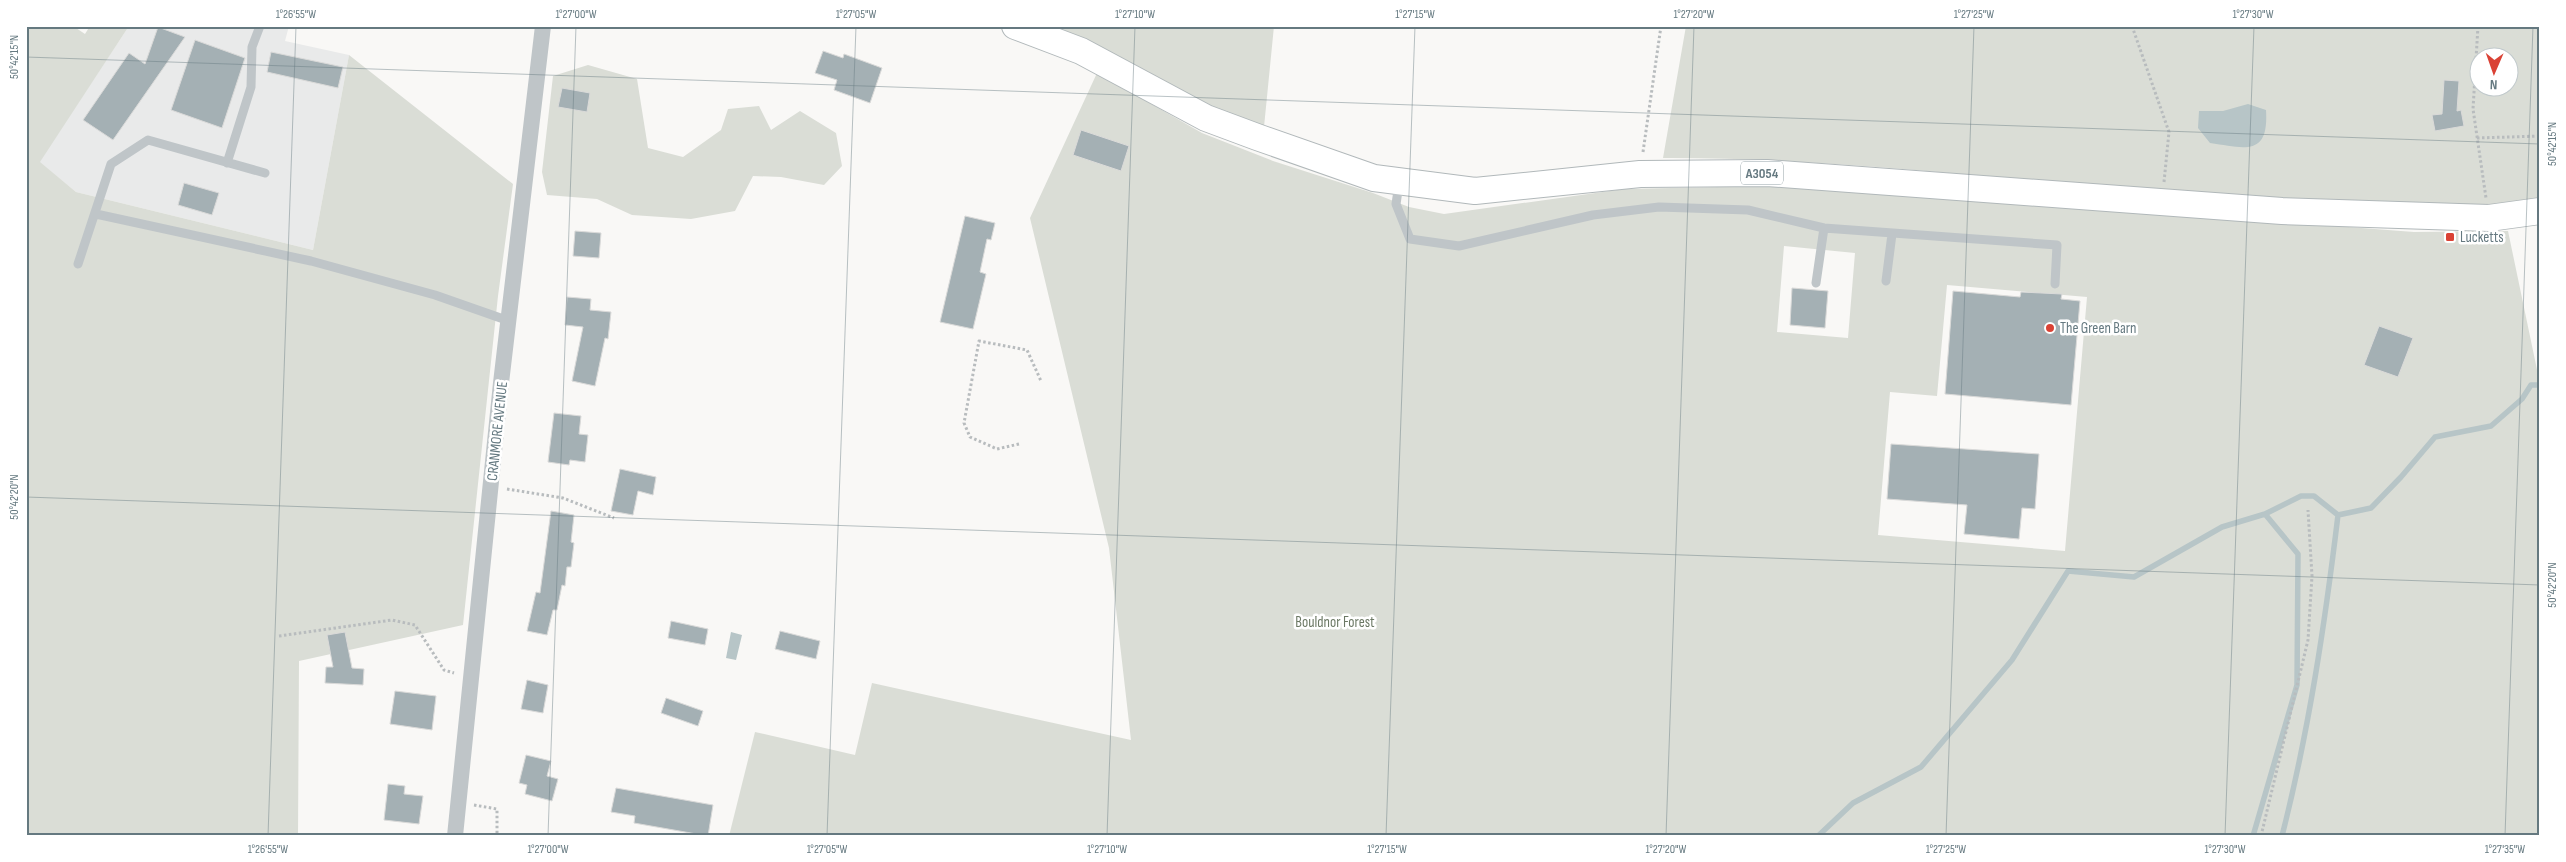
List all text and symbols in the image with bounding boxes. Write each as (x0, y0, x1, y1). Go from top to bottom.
text: 1°26'55"W (276, 7, 316, 22)
text: 1°27'00"W (555, 7, 597, 22)
text: 1°27'05"W (836, 7, 877, 22)
text: 1°27'10"W (1115, 7, 1155, 22)
text: 1°27'15"W (1395, 7, 1435, 22)
text: 1°27'20"W (1674, 7, 1715, 22)
text: 1°27'25"W (1954, 7, 1994, 22)
text: 1°27'30"W (2233, 7, 2274, 22)
text: 50°42'15"N (7, 35, 22, 79)
north arrow (2468, 48, 2518, 98)
text: N (2490, 76, 2498, 93)
text: 50°42'15"N (2545, 122, 2560, 166)
road number: A3054 (1741, 162, 1783, 184)
place label: Lucketts (2460, 228, 2504, 247)
marker: Lucketts (2444, 231, 2456, 243)
place label: The Green Barn (2060, 319, 2136, 338)
marker: The Green Barn (2044, 322, 2056, 334)
street label: CRANMORE AVENUE (483, 380, 512, 482)
text: 50°42'20"N (7, 474, 22, 520)
text: 50°42'20"N (2545, 562, 2560, 608)
park label: Bouldnor Forest (1295, 613, 1375, 632)
text: 1°26'55"W (248, 842, 288, 857)
text: 1°27'00"W (527, 842, 569, 857)
text: 1°27'05"W (807, 842, 848, 857)
text: 1°27'10"W (1087, 842, 1127, 857)
text: 1°27'15"W (1367, 842, 1407, 857)
text: 1°27'20"W (1646, 842, 1687, 857)
text: 1°27'25"W (1926, 842, 1966, 857)
text: 1°27'30"W (2205, 842, 2246, 857)
text: 1°27'35"W (2485, 842, 2525, 857)

